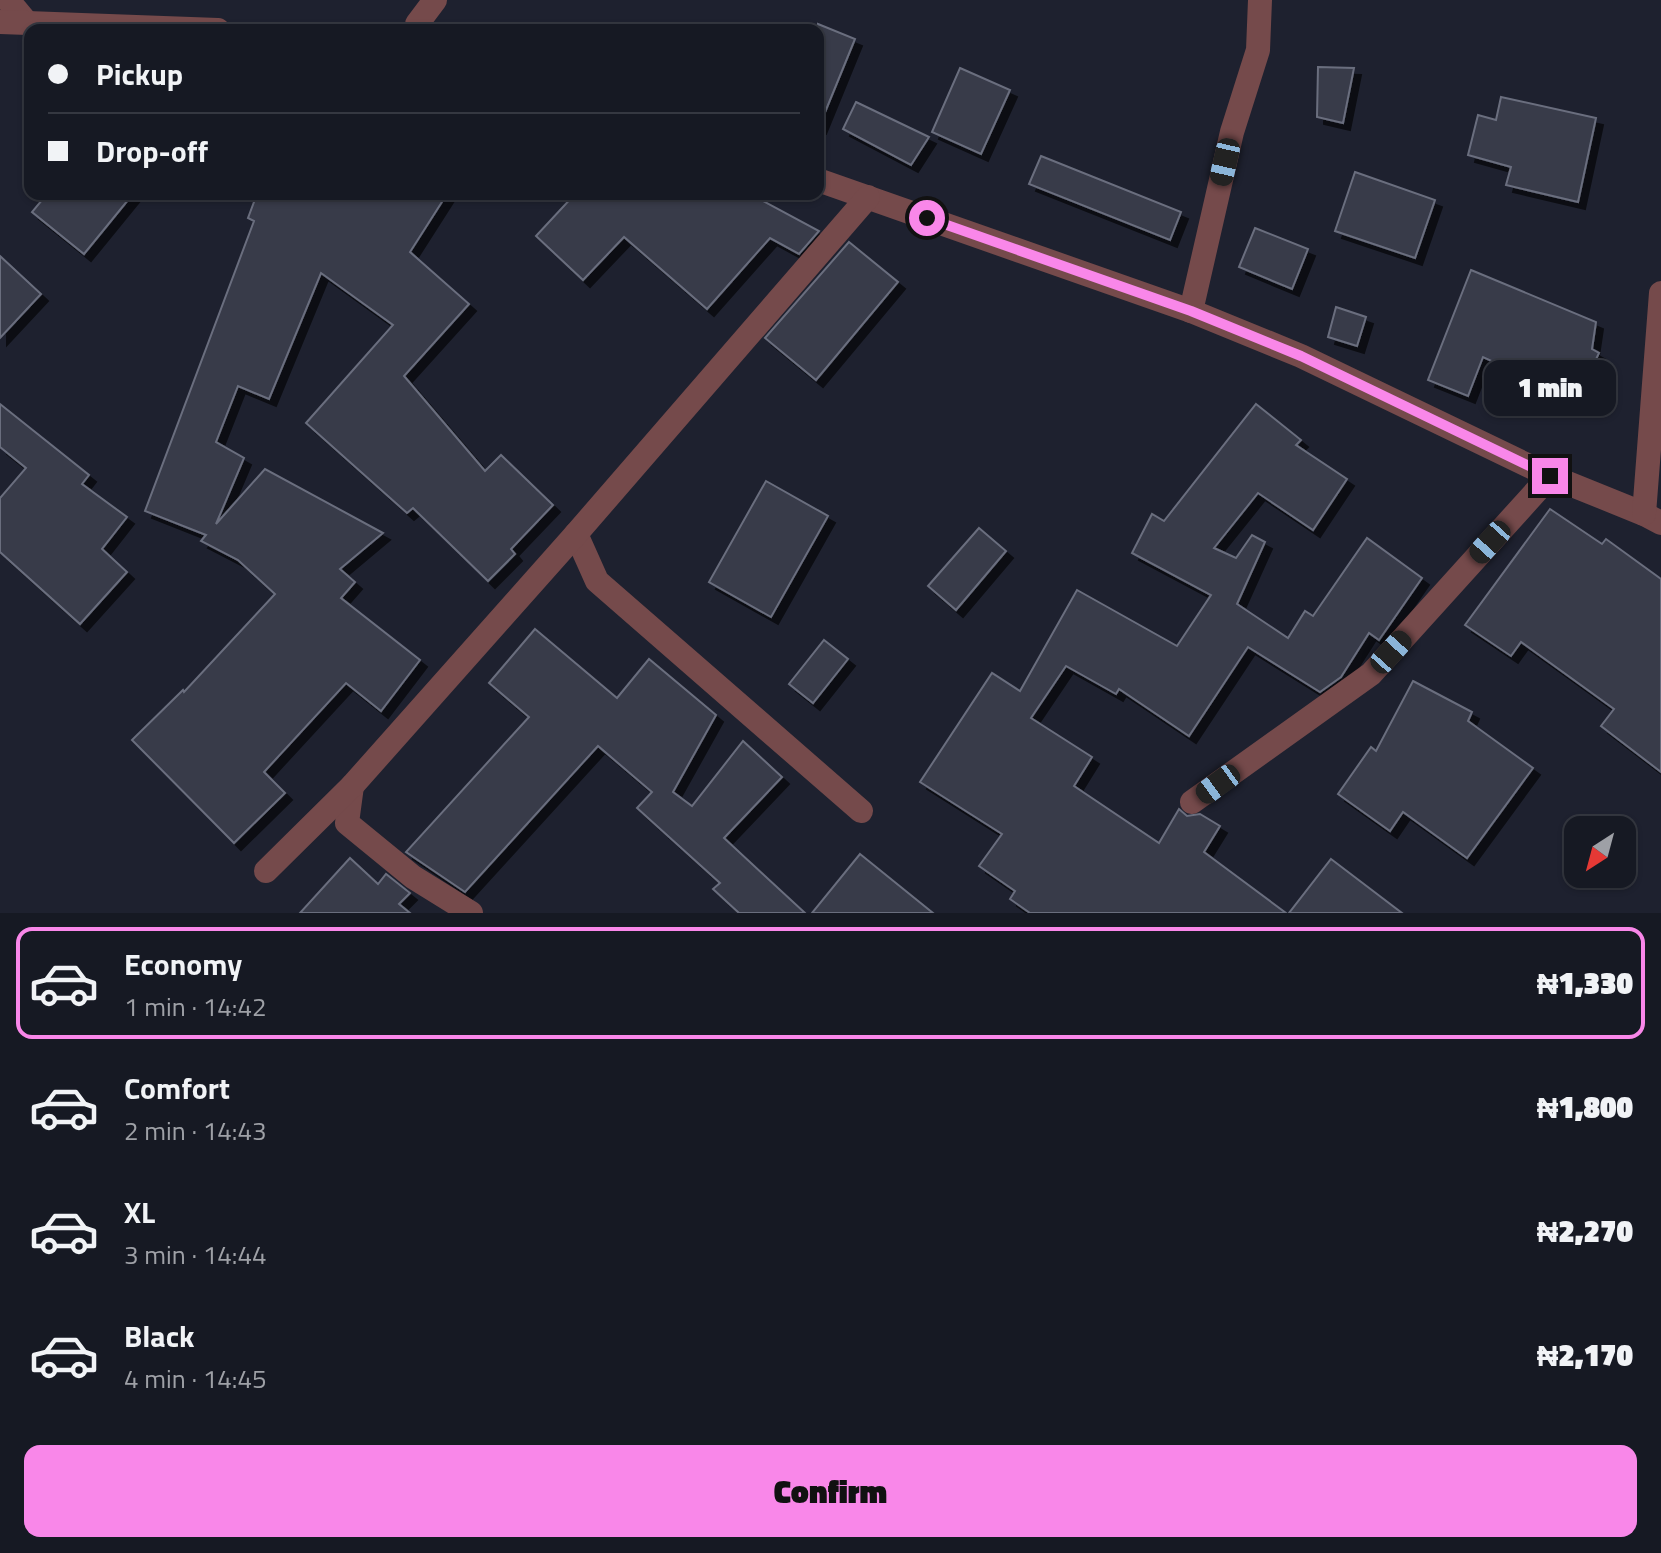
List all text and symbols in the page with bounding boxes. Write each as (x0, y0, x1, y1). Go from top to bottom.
text: Pickup (96, 51, 183, 97)
text: Drop-off (96, 128, 208, 174)
car (1208, 136, 1242, 188)
route start (909, 200, 945, 236)
callout: 1 min (1484, 360, 1616, 416)
text: 1 min (1518, 368, 1582, 407)
route end (1532, 458, 1568, 494)
car (1465, 516, 1515, 568)
car (1366, 626, 1416, 678)
car (1192, 760, 1244, 808)
north arrow (1564, 816, 1636, 888)
map controls (1564, 816, 1636, 888)
text: Economy (124, 941, 242, 987)
icon: car (28, 947, 100, 1019)
text: ₦1,330 (1537, 960, 1633, 1006)
text: 1 min · 14:42 (124, 987, 267, 1026)
text: Comfort (124, 1065, 230, 1111)
icon: car (28, 1071, 100, 1143)
text: ₦1,800 (1537, 1084, 1633, 1130)
text: 2 min · 14:43 (124, 1111, 267, 1150)
text: XL (124, 1189, 155, 1235)
icon: car (28, 1195, 100, 1267)
text: ₦2,270 (1537, 1208, 1633, 1254)
text: 3 min · 14:44 (124, 1235, 267, 1274)
text: Black (124, 1313, 195, 1359)
icon: car (28, 1319, 100, 1391)
text: ₦2,170 (1537, 1332, 1633, 1378)
text: 4 min · 14:45 (124, 1359, 267, 1398)
button: Confirm (24, 1445, 1637, 1537)

